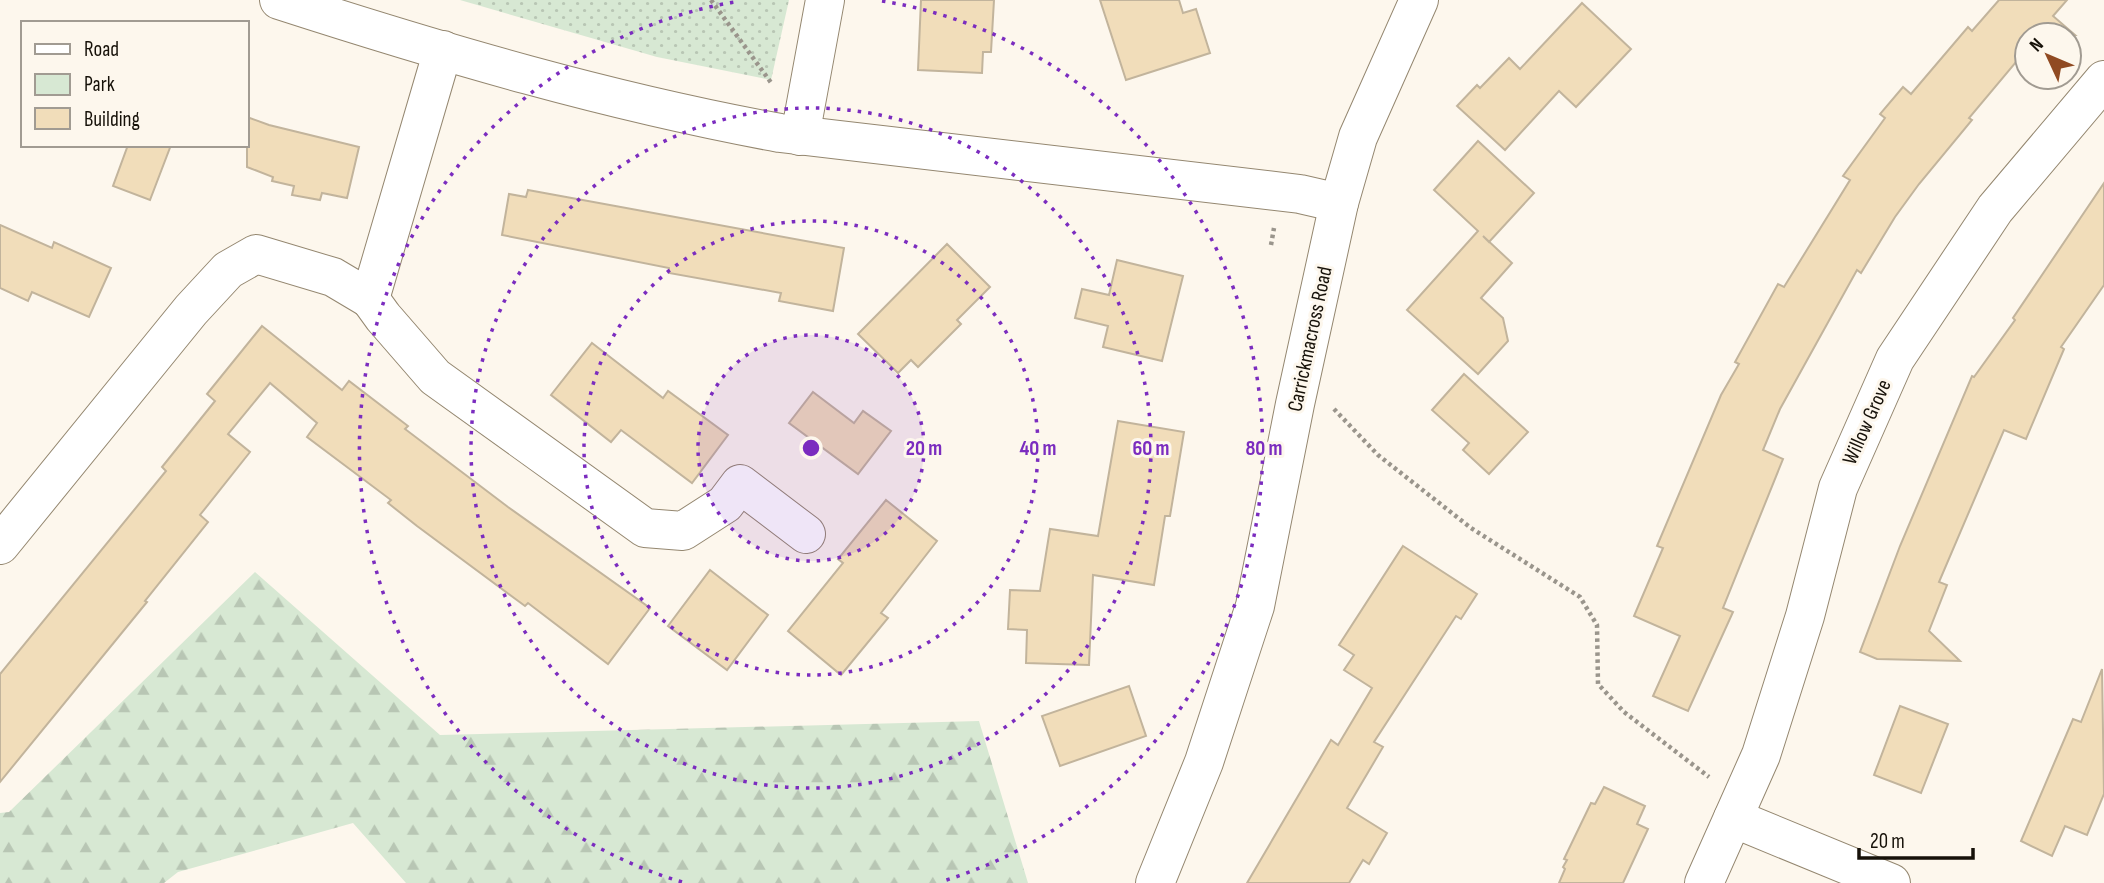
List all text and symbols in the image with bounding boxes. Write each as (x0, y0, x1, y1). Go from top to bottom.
legend (21, 21, 248, 147)
north arrow (2013, 21, 2083, 91)
text: N (2025, 34, 2049, 57)
text: Road (84, 37, 119, 62)
text: Park (84, 72, 115, 97)
text: Building (84, 107, 140, 132)
street label: Carrickmacross Road (1282, 264, 1338, 414)
street label: Willow Grove (1837, 376, 1897, 468)
centre of rings (799, 436, 823, 460)
text: 20 m (906, 436, 942, 461)
text: 40 m (1020, 436, 1056, 461)
text: 60 m (1132, 436, 1170, 461)
text: 80 m (1245, 436, 1283, 461)
scale bar (1859, 816, 1973, 860)
text: 20 m (1870, 829, 1905, 854)

